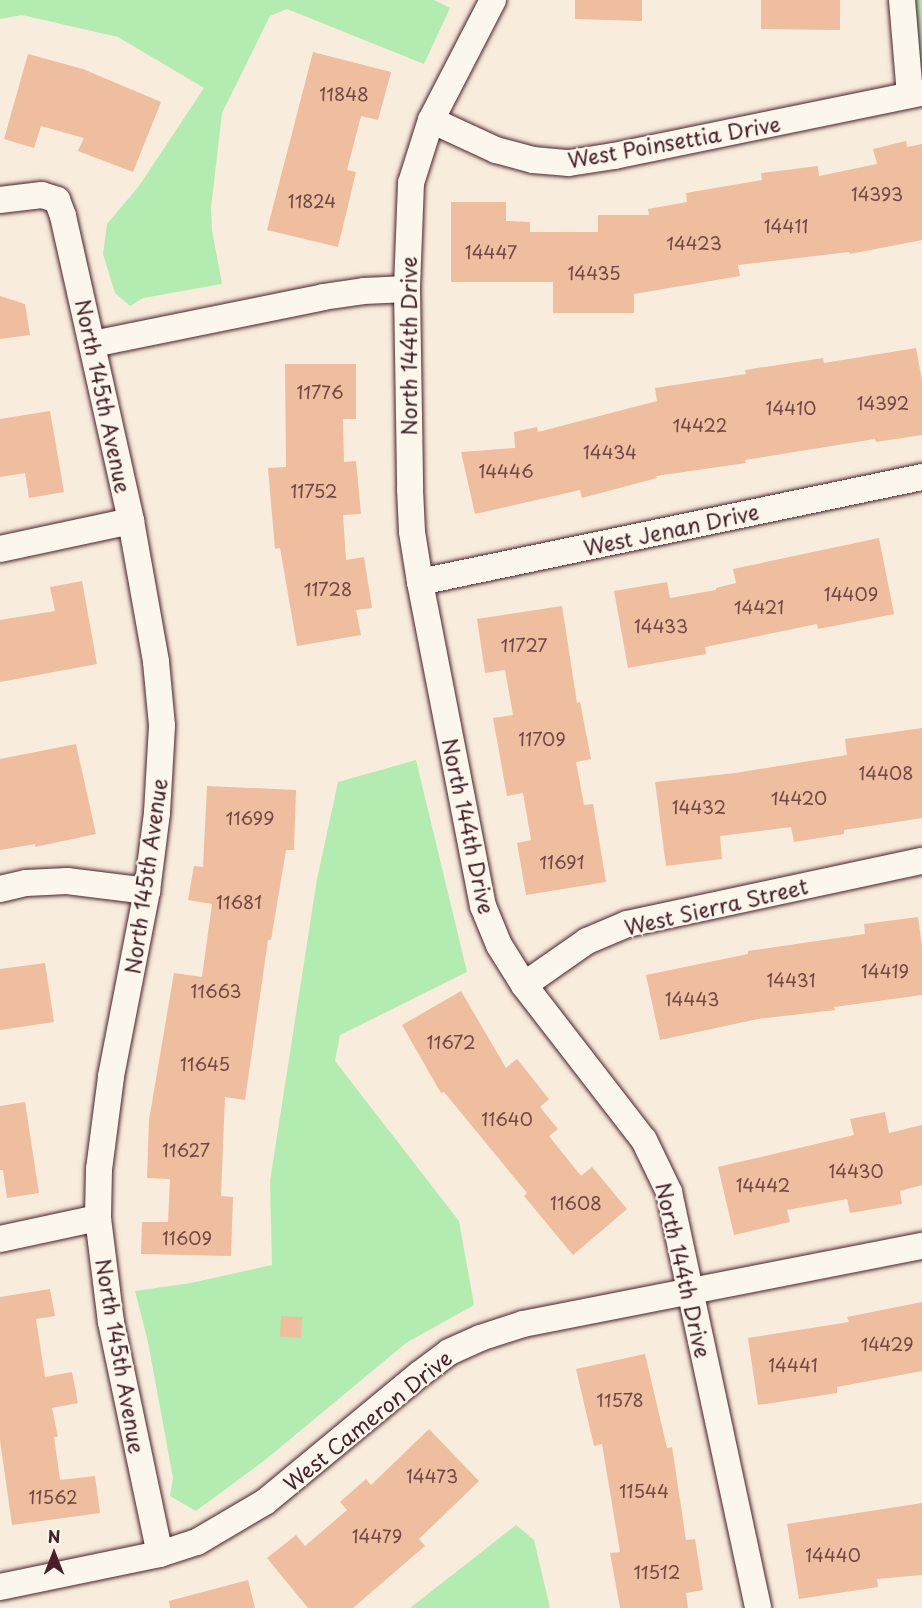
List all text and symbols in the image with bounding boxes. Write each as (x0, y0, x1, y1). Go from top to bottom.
house number: 11848 (319, 83, 369, 105)
street label: West Poinsettia Drive (565, 110, 783, 172)
house number: 14393 (851, 183, 903, 205)
house number: 11824 (288, 190, 336, 212)
house number: 14411 (764, 215, 808, 237)
house number: 14423 (666, 232, 722, 254)
house number: 14447 (465, 241, 517, 263)
street label: North 144th Drive (395, 255, 421, 437)
house number: 14435 (567, 262, 621, 284)
street label: North 145th Avenue (71, 295, 137, 497)
house number: 11776 (296, 381, 344, 403)
house number: 14392 (857, 392, 909, 414)
house number: 14410 (766, 397, 816, 419)
house number: 14422 (673, 414, 727, 436)
house number: 14434 (583, 441, 637, 463)
house number: 14446 (478, 460, 534, 482)
house number: 11752 (291, 480, 337, 502)
street label: West Jenan Drive (581, 498, 761, 560)
house number: 11728 (304, 578, 352, 600)
house number: 14409 (824, 583, 878, 605)
house number: 14421 (734, 596, 784, 618)
house number: 14433 (634, 615, 688, 637)
house number: 11727 (500, 634, 548, 656)
house number: 11709 (518, 728, 566, 750)
street label: North 144th Drive (438, 734, 500, 918)
house number: 14408 (859, 762, 913, 784)
street label: North 145th Avenue (119, 775, 171, 977)
house number: 14420 (771, 787, 827, 809)
house number: 14432 (672, 796, 726, 818)
house number: 11699 (225, 807, 275, 829)
house number: 11691 (539, 851, 585, 873)
street label: West Sierra Street (622, 873, 810, 939)
house number: 11681 (216, 891, 262, 913)
house number: 14419 (861, 960, 909, 982)
house number: 14431 (767, 969, 815, 991)
house number: 11663 (191, 980, 241, 1002)
house number: 14443 (665, 988, 719, 1010)
house number: 11672 (426, 1031, 476, 1053)
house number: 11645 (180, 1053, 230, 1075)
house number: 11640 (481, 1108, 533, 1130)
house number: 11627 (162, 1139, 210, 1161)
house number: 14430 (828, 1160, 884, 1182)
house number: 14442 (736, 1174, 790, 1196)
street label: North 144th Drive (651, 1178, 717, 1362)
house number: 11608 (550, 1192, 602, 1214)
house number: 11609 (162, 1227, 212, 1249)
street label: North 145th Avenue (91, 1255, 151, 1457)
house number: 14429 (861, 1333, 913, 1355)
street label: West Cameron Drive (278, 1344, 456, 1496)
house number: 14441 (768, 1354, 818, 1376)
house number: 11578 (596, 1389, 644, 1411)
house number: 14473 (406, 1465, 458, 1487)
house number: 11544 (619, 1480, 669, 1502)
house number: 11562 (28, 1486, 78, 1508)
north arrow (24, 1524, 84, 1584)
text: N (48, 1524, 60, 1548)
house number: 14479 (352, 1525, 402, 1547)
house number: 14440 (805, 1544, 861, 1566)
house number: 11512 (633, 1561, 681, 1583)

